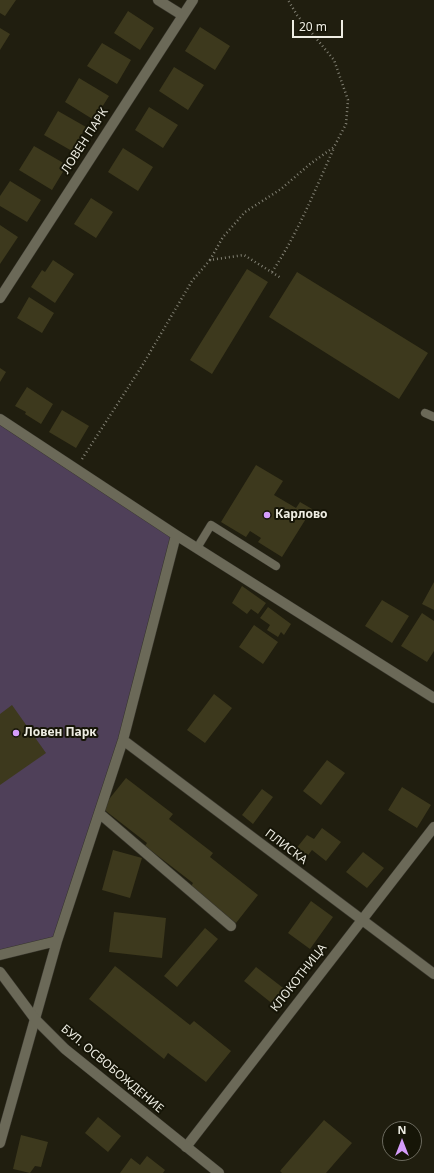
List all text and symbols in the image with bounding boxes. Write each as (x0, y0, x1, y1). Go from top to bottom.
scale bar (294, 12, 345, 38)
text: 20 m (299, 18, 327, 35)
street label: ЛОВЕН ПАРК (58, 106, 112, 176)
place label: Карлово (275, 508, 327, 522)
marker: Карлово (262, 510, 272, 520)
place label: Ловен Парк (24, 726, 97, 740)
marker: Ловен Парк (11, 728, 21, 738)
street label: ПЛИСКА (262, 826, 310, 868)
street label: КЛОКОТНИЦА (268, 941, 330, 1015)
street label: БУЛ. ОСВОБОЖДЕНИЕ (58, 1022, 166, 1116)
north arrow (382, 1121, 422, 1161)
text: N (398, 1122, 406, 1137)

